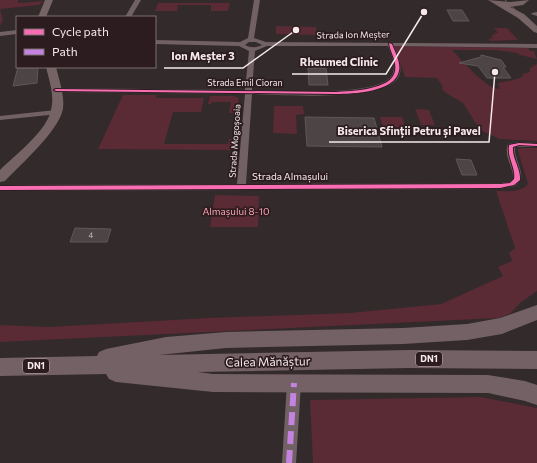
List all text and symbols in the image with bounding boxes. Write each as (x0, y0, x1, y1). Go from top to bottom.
legend (16, 16, 156, 68)
text: Cycle path (52, 24, 109, 38)
street label: Strada Ion Meșter (316, 28, 390, 42)
text: Path (52, 44, 78, 58)
callout: Ion Meșter 3 (164, 45, 243, 68)
text: Ion Meșter 3 (171, 49, 235, 63)
callout: Rheumed Clinic (292, 51, 386, 74)
text: Rheumed Clinic (300, 55, 378, 68)
street label: Strada Emil Cioran (207, 77, 283, 88)
street label: Strada Mogoșoaia (226, 103, 244, 178)
callout: Biserica Sfinții Petru și Pavel (329, 119, 489, 142)
text: Biserica Sfinții Petru și Pavel (337, 124, 481, 138)
street label: Strada Almașului (252, 170, 328, 183)
park label: Almașului 8-10 (202, 205, 270, 218)
house number: 4 (89, 230, 94, 240)
road number: DN1 (416, 352, 442, 366)
street label: Calea Mănăștur (225, 353, 311, 370)
road number: DN1 (23, 359, 49, 373)

